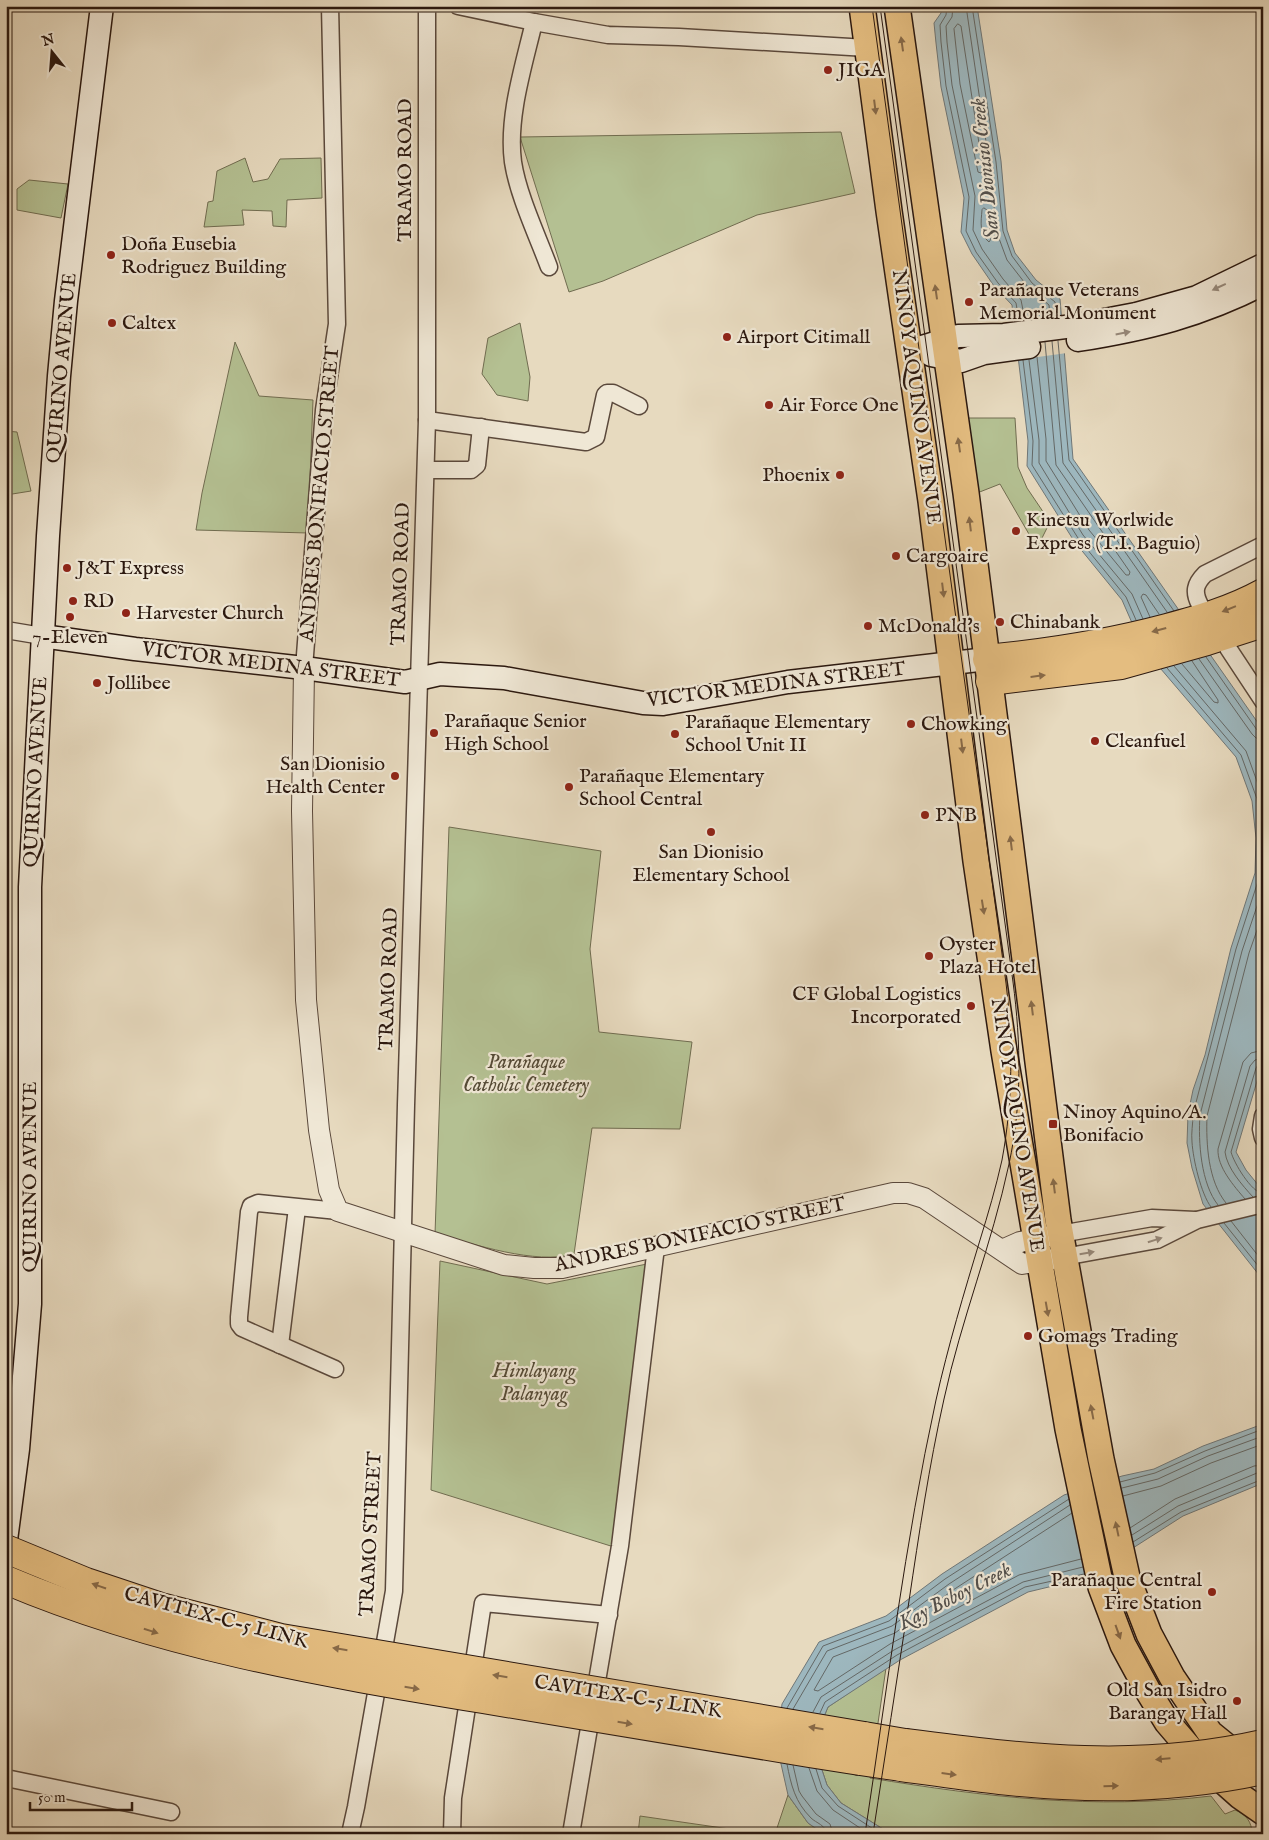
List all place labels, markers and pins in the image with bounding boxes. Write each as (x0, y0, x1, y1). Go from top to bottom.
place label: JIGA (836, 58, 884, 83)
marker: JIGA (822, 64, 834, 76)
place label: Doña Eusebia Rodriguez Building (121, 232, 287, 280)
marker: Doña Eusebia Rodriguez Building (105, 249, 117, 261)
place label: Parañaque Veterans Memorial Monument (979, 278, 1156, 326)
marker: Parañaque Veterans Memorial Monument (963, 296, 975, 308)
place label: Caltex (122, 311, 176, 336)
marker: Caltex (106, 317, 118, 329)
place label: Airport Citimall (736, 325, 871, 350)
marker: Airport Citimall (721, 331, 733, 343)
place label: Air Force One (778, 393, 899, 418)
marker: Air Force One (763, 399, 775, 411)
place label: Phoenix (762, 463, 830, 488)
marker: Phoenix (834, 469, 846, 481)
place label: Kinetsu Worlwide Express (T.I. Baguio) (1026, 508, 1200, 556)
marker: Kinetsu Worlwide Express (T.I. Baguio) (1010, 525, 1022, 537)
place label: Cargoaire (906, 544, 988, 569)
marker: Cargoaire (890, 550, 902, 562)
place label: J&T Express (75, 556, 184, 581)
marker: J&T Express (61, 562, 73, 574)
place label: RD (83, 589, 114, 614)
marker: RD (67, 595, 79, 607)
place label: Harvester Church (136, 601, 284, 626)
marker: Harvester Church (120, 607, 132, 619)
place label: Chinabank (1010, 610, 1101, 635)
marker: 7-Eleven (64, 611, 76, 623)
place label: McDonald's (878, 614, 980, 639)
marker: Chinabank (994, 616, 1006, 628)
marker: McDonald's (862, 620, 874, 632)
place label: 7-Eleven (32, 625, 108, 650)
place label: Jollibee (105, 671, 171, 696)
marker: Jollibee (91, 677, 103, 689)
place label: Parañaque Senior High School (444, 709, 587, 757)
place label: Parañaque Elementary School Unit II (685, 710, 871, 758)
place label: Chowking (921, 712, 1008, 737)
marker: Chowking (905, 718, 917, 730)
marker: Parañaque Senior High School (428, 727, 440, 739)
marker: Parañaque Elementary School Unit II (669, 728, 681, 740)
place label: Cleanfuel (1105, 729, 1186, 754)
marker: Cleanfuel (1089, 735, 1101, 747)
place label: San Dionisio Health Center (265, 752, 386, 800)
place label: Parañaque Elementary School Central (579, 764, 765, 812)
marker: San Dionisio Health Center (389, 770, 401, 782)
marker: Parañaque Elementary School Central (563, 781, 575, 793)
place label: PNB (935, 803, 977, 828)
marker: PNB (919, 809, 931, 821)
marker: San Dionisio Elementary School (705, 826, 717, 838)
place label: San Dionisio Elementary School (632, 840, 790, 888)
place label: Oyster Plaza Hotel (939, 932, 1037, 980)
marker: Oyster Plaza Hotel (923, 950, 935, 962)
place label: CF Global Logistics Incorporated (792, 982, 961, 1030)
marker: CF Global Logistics Incorporated (965, 1000, 977, 1012)
place label: Ninoy Aquino/A. Bonifacio (1063, 1100, 1207, 1148)
marker: Ninoy Aquino/A. Bonifacio (1047, 1118, 1059, 1130)
place label: Gomags Trading (1038, 1324, 1179, 1349)
marker: Gomags Trading (1022, 1330, 1034, 1342)
place label: Parañaque Central Fire Station (1050, 1568, 1203, 1616)
marker: Parañaque Central Fire Station (1206, 1586, 1218, 1598)
place label: Old San Isidro Barangay Hall (1106, 1678, 1228, 1726)
marker: Old San Isidro Barangay Hall (1231, 1695, 1243, 1707)

